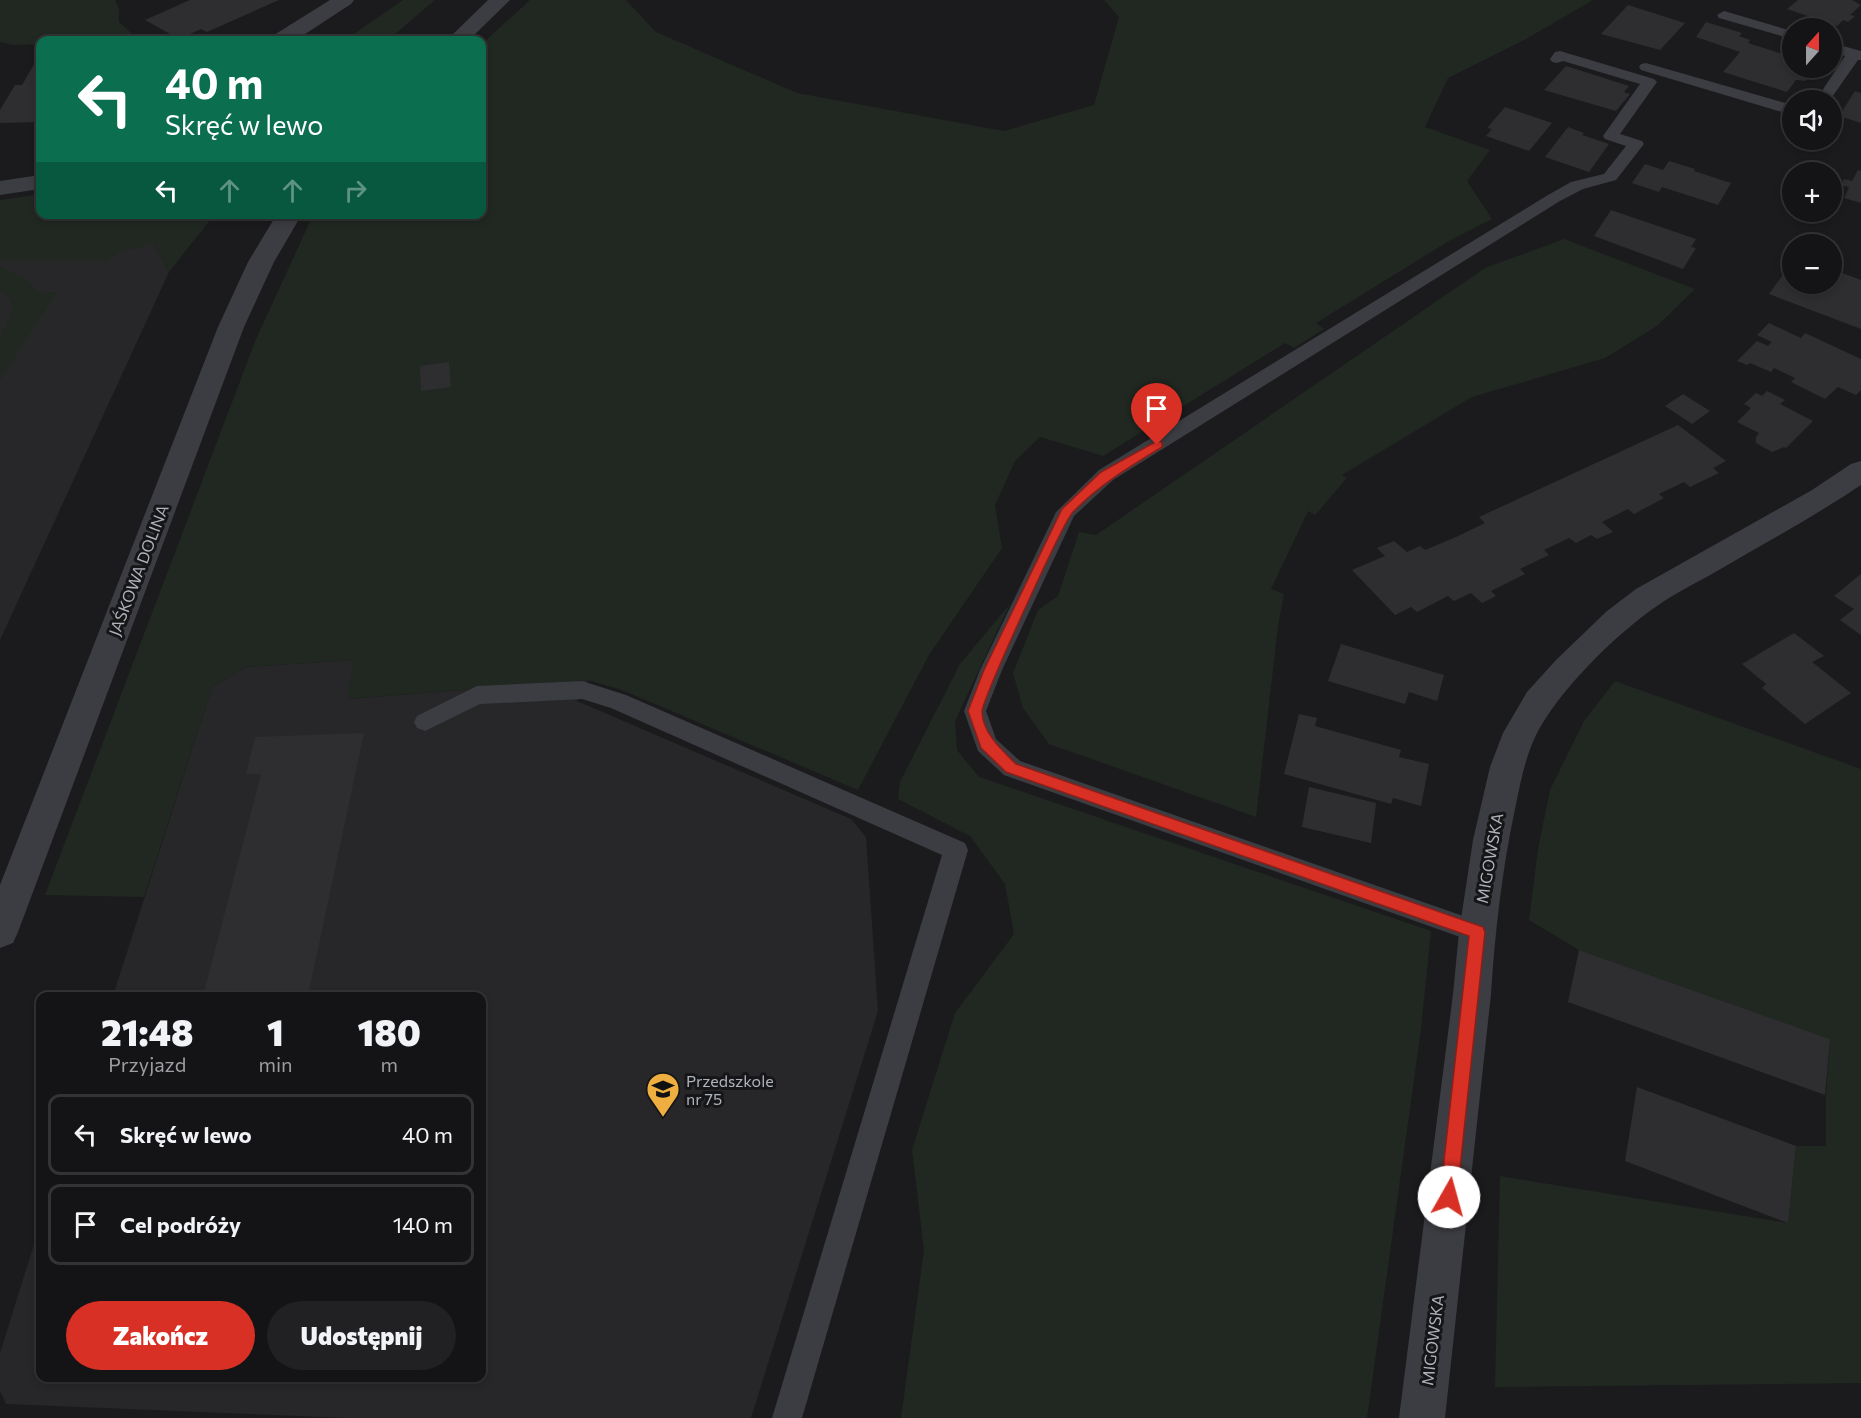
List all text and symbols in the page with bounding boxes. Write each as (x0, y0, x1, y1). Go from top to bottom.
north arrow (1782, 18, 1842, 78)
map controls (1782, 18, 1842, 294)
text: 40 m (165, 56, 263, 108)
icon: left (66, 60, 144, 138)
button: sound (1782, 90, 1842, 150)
text: Skręć w lewo (165, 108, 323, 141)
button: + (1782, 162, 1842, 222)
icon: left (150, 174, 183, 207)
icon: ahead (213, 174, 246, 207)
icon: ahead (276, 174, 309, 207)
icon: right (339, 174, 372, 207)
button: − (1782, 234, 1842, 294)
pin (1131, 383, 1182, 445)
icon: arrive (1140, 392, 1173, 425)
street label: JAŚKOWA DOLINA (104, 502, 172, 638)
street label: MIGOWSKA (1472, 811, 1506, 905)
text: 21:48 (101, 1009, 194, 1053)
text: 1 (267, 1009, 284, 1053)
text: 180 (358, 1009, 421, 1053)
text: Przyjazd (108, 1052, 186, 1076)
text: min (258, 1052, 293, 1076)
text: m (381, 1052, 398, 1076)
school or university icon: Przedszkole nr 75 (645, 1071, 681, 1118)
place label: Przedszkole nr 75 (686, 1071, 774, 1108)
icon: left (69, 1118, 102, 1151)
text: Skręć w lewo (120, 1121, 252, 1148)
text: 40 m (402, 1121, 453, 1148)
position arrow (1417, 1165, 1481, 1229)
icon: arrive (69, 1208, 102, 1241)
text: Cel podróży (120, 1211, 241, 1238)
text: 140 m (393, 1211, 453, 1238)
street label: MIGOWSKA (1417, 1293, 1447, 1387)
button: Zakończ (66, 1301, 255, 1370)
button: Udostępnij (267, 1301, 456, 1370)

